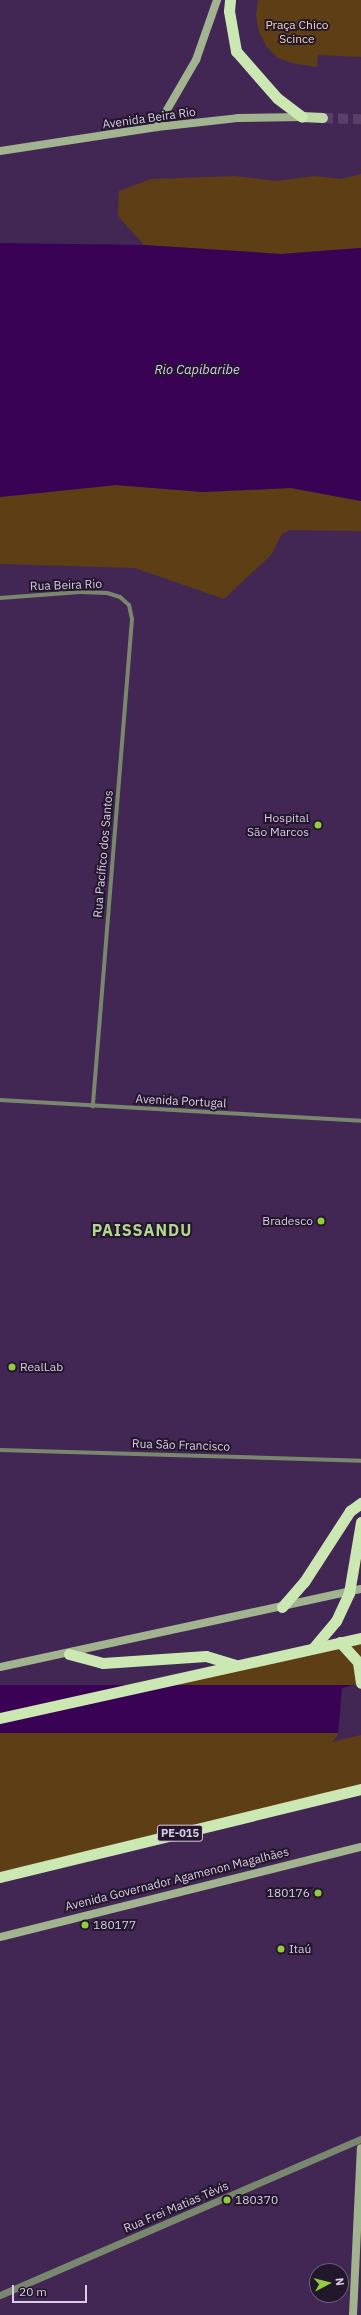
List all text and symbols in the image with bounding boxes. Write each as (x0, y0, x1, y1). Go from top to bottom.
park label: Praça Chico Scince (265, 18, 329, 46)
street label: Avenida Beira Rio (101, 104, 197, 132)
water label: Rio Capibaribe (154, 362, 240, 378)
street label: Rua Beira Rio (30, 577, 102, 593)
street label: Rua Pacífico dos Santos (90, 790, 116, 918)
place label: Hospital São Marcos (247, 811, 309, 839)
marker: Hospital São Marcos (312, 819, 324, 831)
street label: Avenida Portugal (135, 1091, 227, 1111)
place label: Bradesco (262, 1214, 313, 1228)
marker: Bradesco (316, 1216, 326, 1226)
district label: PAISSANDU (92, 1220, 192, 1240)
place label: RealLab (20, 1360, 63, 1374)
marker: RealLab (7, 1362, 17, 1372)
street label: Rua São Francisco (132, 1436, 230, 1454)
road number: PE-015 (156, 1824, 204, 1842)
street label: Avenida Governador Agamenon Magalhães (64, 1844, 290, 1914)
place label: 180176 (267, 1886, 310, 1900)
marker: 180176 (313, 1888, 323, 1898)
place label: 180177 (93, 1918, 136, 1932)
marker: 180177 (80, 1920, 90, 1930)
place label: Itaú (289, 1942, 311, 1956)
marker: Itaú (276, 1944, 286, 1954)
street label: Rua Frei Matias Tévis (121, 2178, 231, 2236)
place label: 180370 (235, 2193, 278, 2207)
marker: 180370 (222, 2195, 232, 2205)
north arrow (309, 2263, 349, 2303)
scale bar (14, 2277, 89, 2303)
text: N (332, 2277, 347, 2286)
text: 20 m (19, 2284, 47, 2299)

